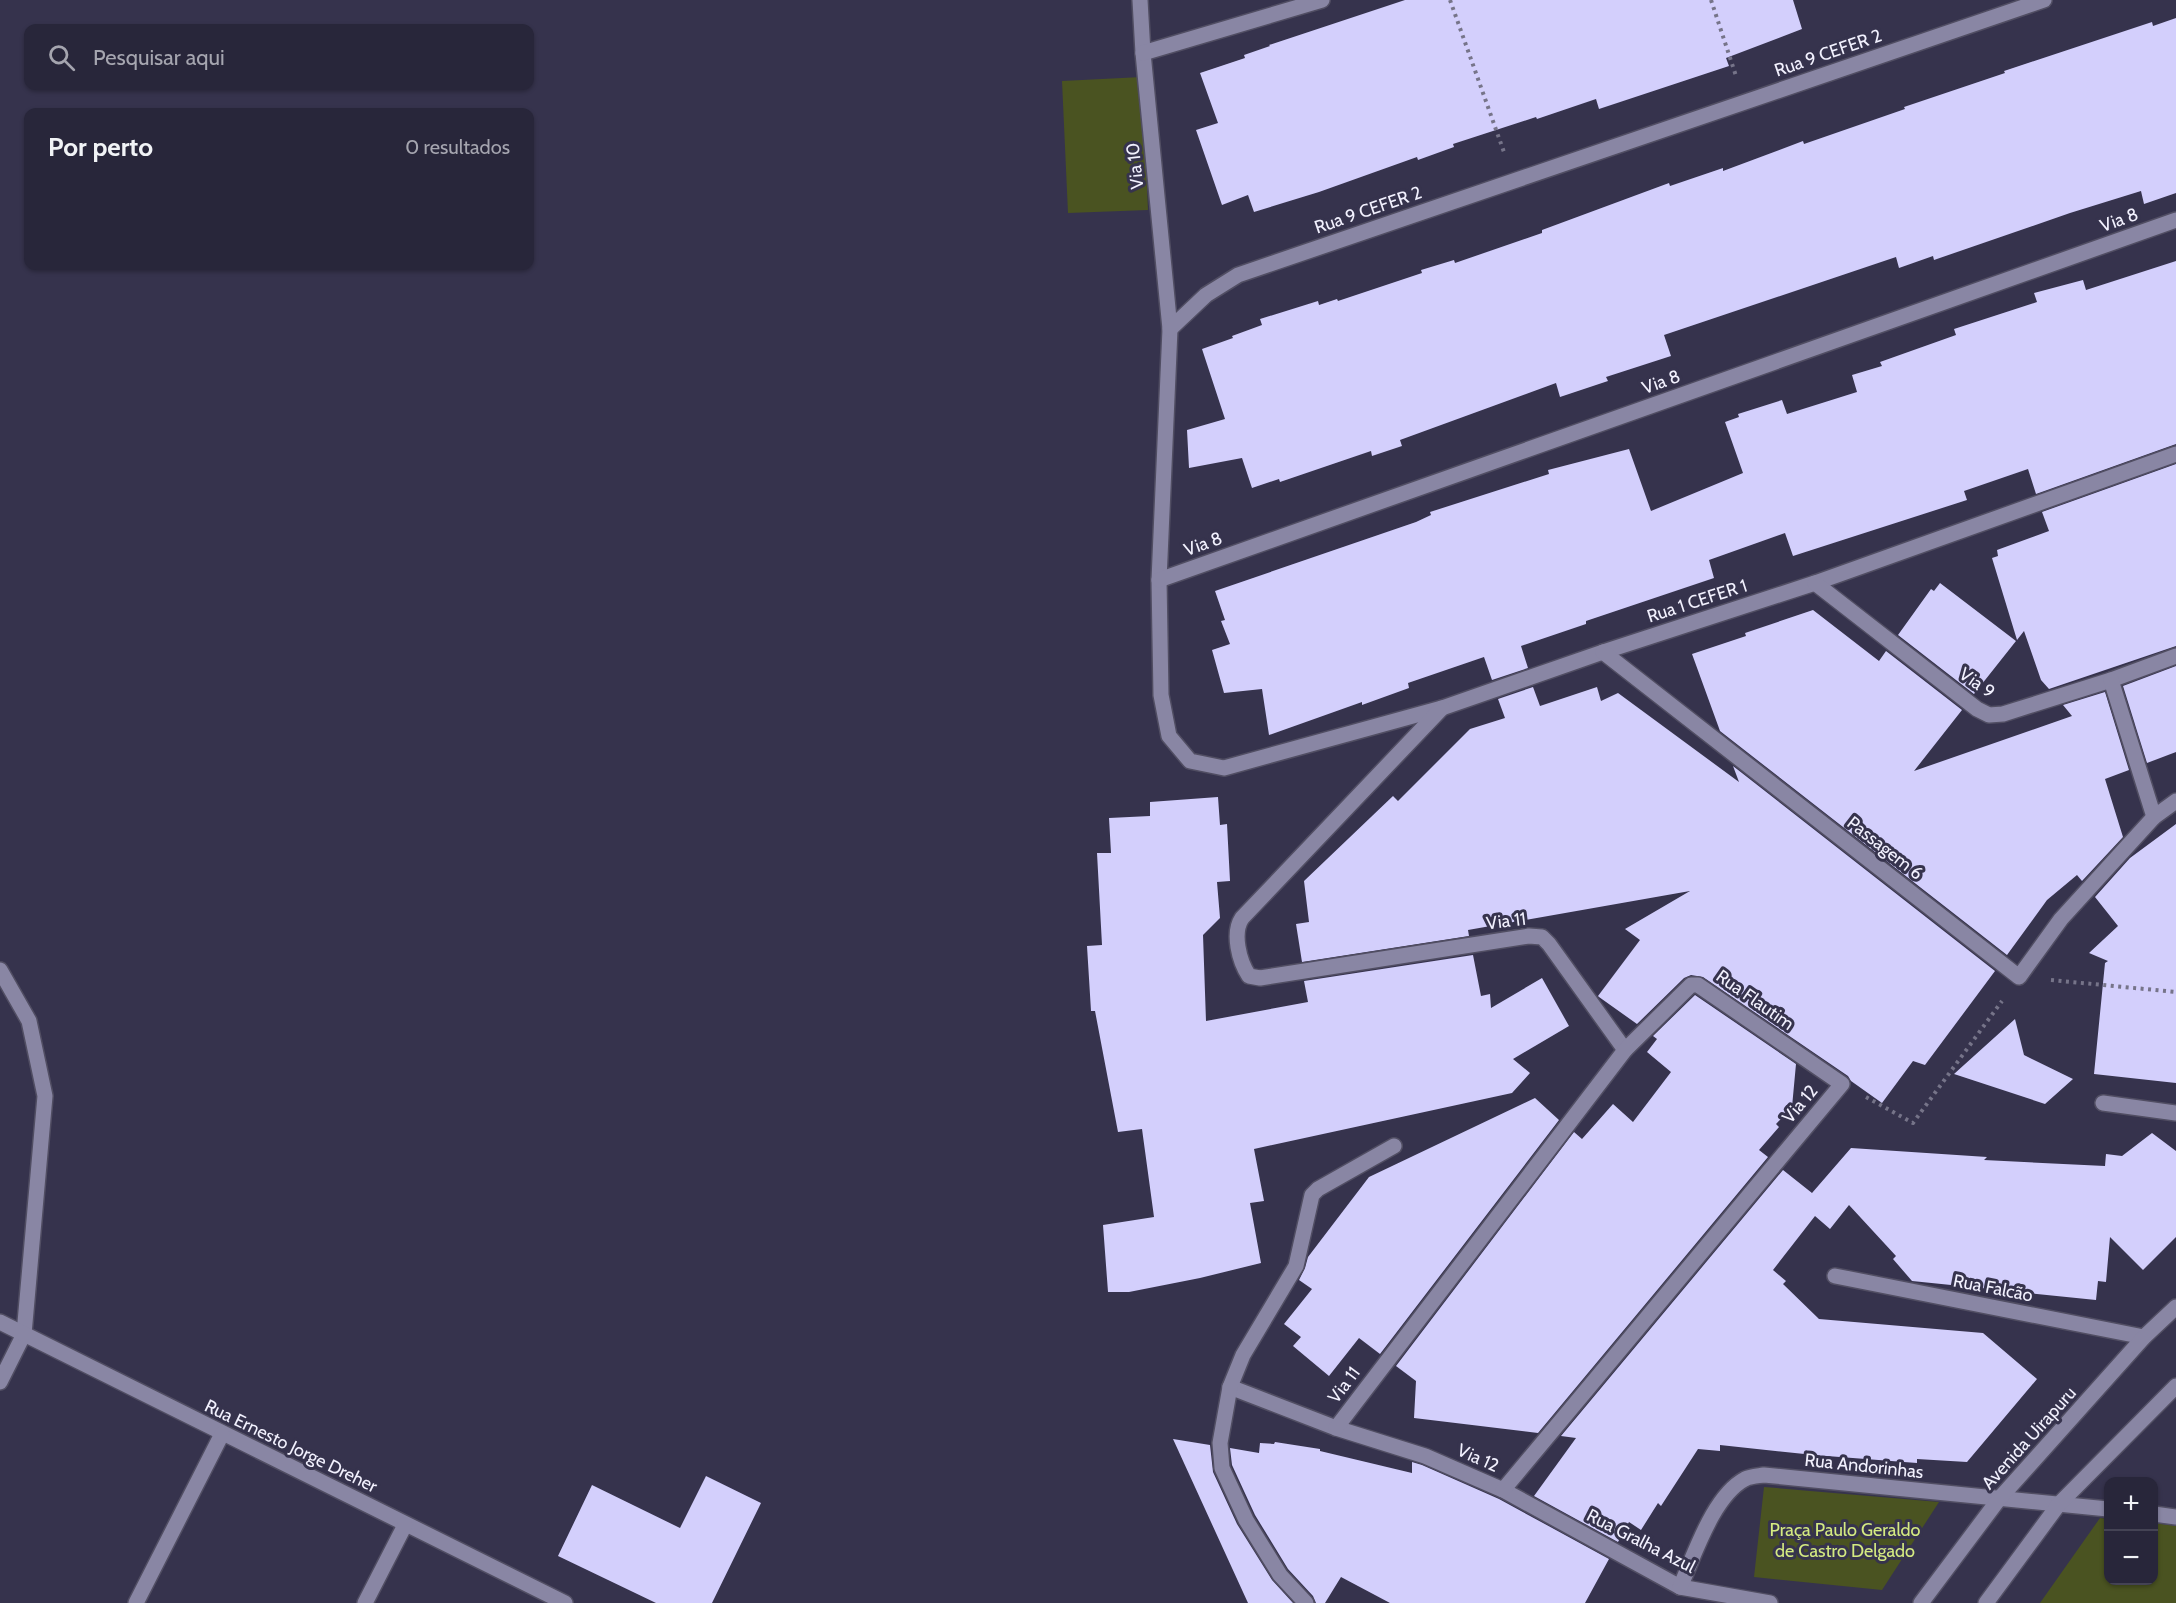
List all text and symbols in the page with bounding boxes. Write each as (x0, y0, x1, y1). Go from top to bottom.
search box (24, 24, 534, 90)
street label: Rua 9 CEFER 2 (1772, 24, 1884, 82)
icon: search (45, 41, 78, 74)
text: Pesquisar aqui (93, 44, 225, 71)
text: Por perto (48, 131, 153, 163)
text: 0 resultados (405, 135, 510, 159)
street label: Via 10 (1122, 142, 1148, 190)
street label: Rua 9 CEFER 2 (1312, 181, 1424, 239)
street label: Via 8 (2097, 203, 2141, 237)
street label: Via 8 (1639, 365, 1683, 399)
street label: Via 8 (1181, 527, 1225, 561)
street label: Rua 1 CEFER 1 (1644, 574, 1750, 628)
street label: Via 9 (1955, 663, 1999, 703)
street label: Passagem 6 (1843, 811, 1927, 885)
street label: Via 11 (1485, 908, 1527, 934)
street label: Rua Flautim (1712, 965, 1798, 1035)
street label: Via 12 (1778, 1080, 1822, 1128)
street label: Rua Falcão (1951, 1270, 2035, 1307)
street label: Via 11 (1323, 1362, 1365, 1408)
street label: Avenida Uirapuru (1977, 1382, 2081, 1494)
street label: Rua Ernesto Jorge Dreher (201, 1395, 381, 1498)
street label: Via 12 (1454, 1439, 1502, 1477)
street label: Rua Andorinhas (1804, 1449, 1924, 1483)
map controls (2104, 1477, 2158, 1585)
button: + (2104, 1477, 2158, 1531)
street label: Rua Gralha Azul (1583, 1504, 1700, 1578)
park label: Praça Paulo Geraldo de Castro Delgado (1770, 1519, 1921, 1562)
button: − (2104, 1531, 2158, 1585)

